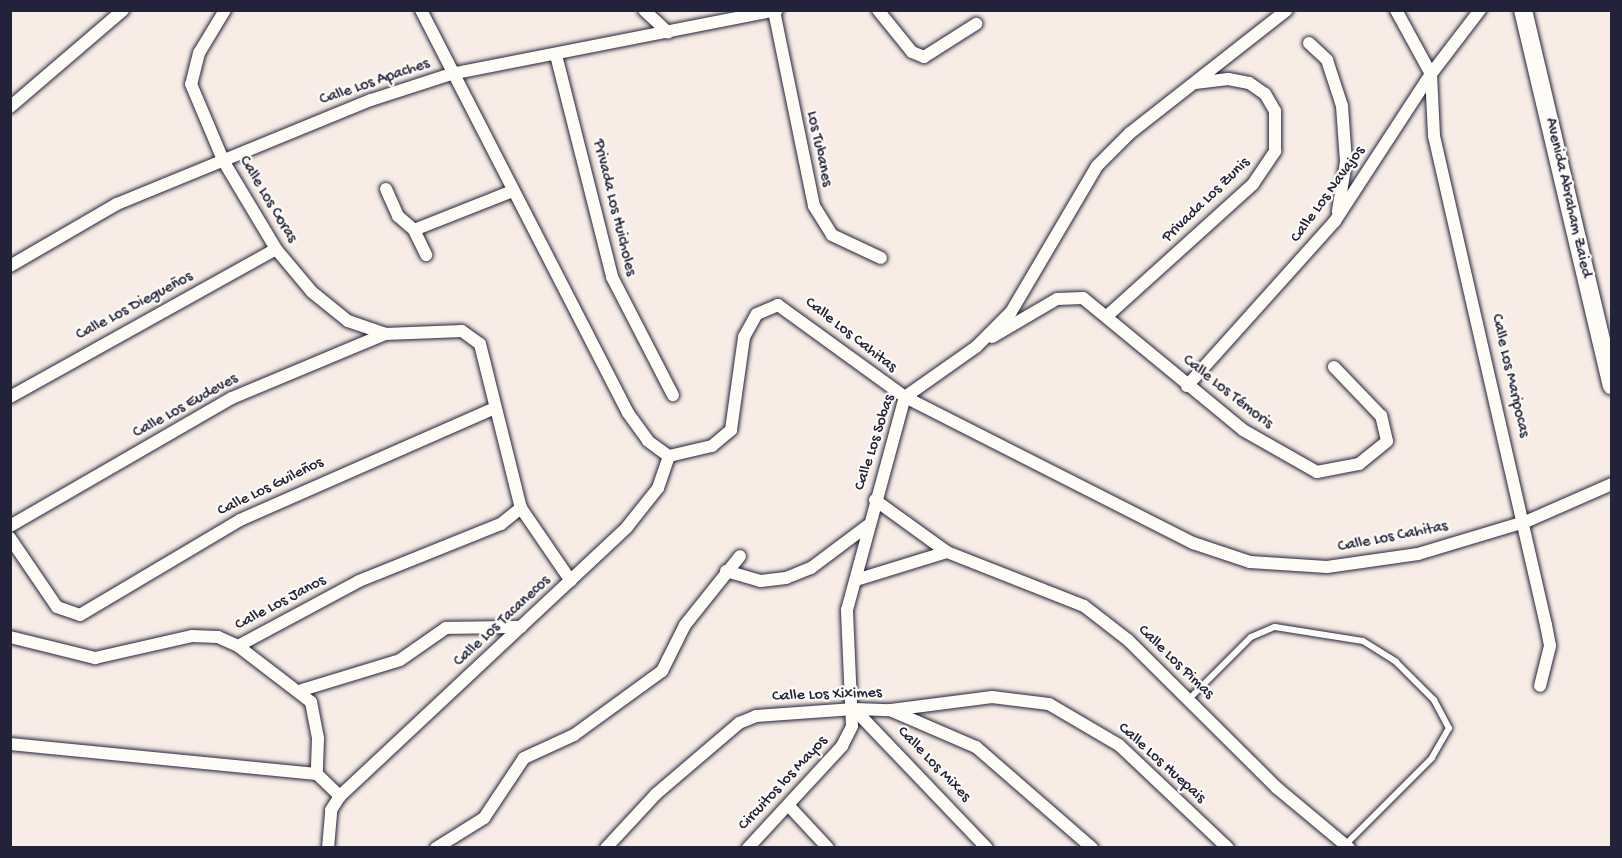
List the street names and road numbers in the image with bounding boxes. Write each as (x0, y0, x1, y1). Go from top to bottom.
street label: Calle Los Apaches (318, 55, 432, 111)
street label: Los Tubanes (801, 110, 835, 188)
street label: Avenida Abraham Zaied (1539, 116, 1595, 280)
street label: Privada Los Huicholes (587, 138, 639, 278)
street label: Calle Los Navajos (1288, 143, 1370, 247)
street label: Calle Los Coras (234, 153, 300, 247)
street label: Privada Los Zunis (1159, 154, 1255, 248)
street label: Calle Los Diegueños (73, 268, 197, 346)
street label: Calle Los Cahitas (800, 294, 900, 378)
street label: Calle Los Maripocas (1485, 312, 1533, 440)
street label: Calle Los Témoris (1178, 352, 1276, 434)
street label: Calle Los Eudeves (130, 370, 242, 444)
street label: Calle Los Sobas (852, 393, 900, 493)
street label: Calle Los Guileños (215, 454, 327, 522)
street label: Calle Los Cahitas (1336, 518, 1450, 558)
street label: Calle Los Janos (233, 572, 329, 636)
street label: Calle Los Tacanecos (451, 572, 555, 672)
street label: Calle Los Pimas (1133, 622, 1217, 704)
street label: Calle Los Xiximes (772, 684, 882, 708)
street label: Calle Los Huepais (1113, 720, 1209, 808)
street label: Calle Los Mixes (892, 723, 974, 807)
street label: Circuitos los Mayos (735, 733, 833, 835)

